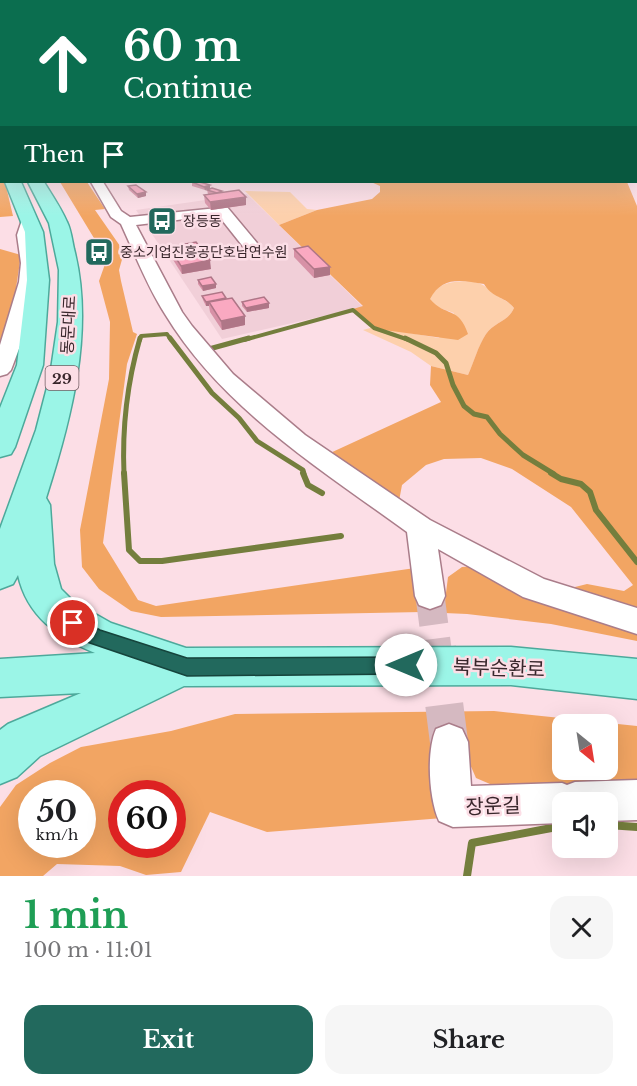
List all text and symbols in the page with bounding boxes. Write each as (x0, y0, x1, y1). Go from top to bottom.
text: 60 m (123, 20, 241, 72)
icon: ahead (24, 24, 102, 102)
text: Continue (123, 72, 253, 105)
icon: arrive (97, 138, 130, 171)
text: Then (24, 141, 85, 168)
bus stop icon: 장등동 (146, 205, 178, 237)
place label: 장등동 (183, 212, 222, 230)
bus stop icon: 중소기업진흥공단호남연수원 (83, 236, 115, 268)
place label: 중소기업진흥공단호남연수원 (120, 243, 287, 261)
street label: 동문대로 (56, 295, 80, 355)
road number: 29 (46, 366, 78, 390)
pin (47, 597, 98, 648)
icon: arrive (56, 606, 89, 639)
position arrow (374, 633, 438, 697)
street label: 북부순환로 (453, 654, 545, 682)
north arrow (552, 714, 618, 780)
map controls (552, 714, 618, 858)
speed limit sign: 60 (108, 780, 186, 858)
button: sound (552, 792, 618, 858)
text: 50 (37, 793, 77, 830)
street label: 장운길 (465, 793, 521, 819)
text: km/h (36, 825, 78, 844)
text: 1 min (24, 893, 128, 938)
button: close (550, 896, 613, 959)
text: 100 m · 11:01 (24, 938, 153, 962)
button: Exit (24, 1005, 313, 1074)
button: Share (325, 1005, 613, 1074)

